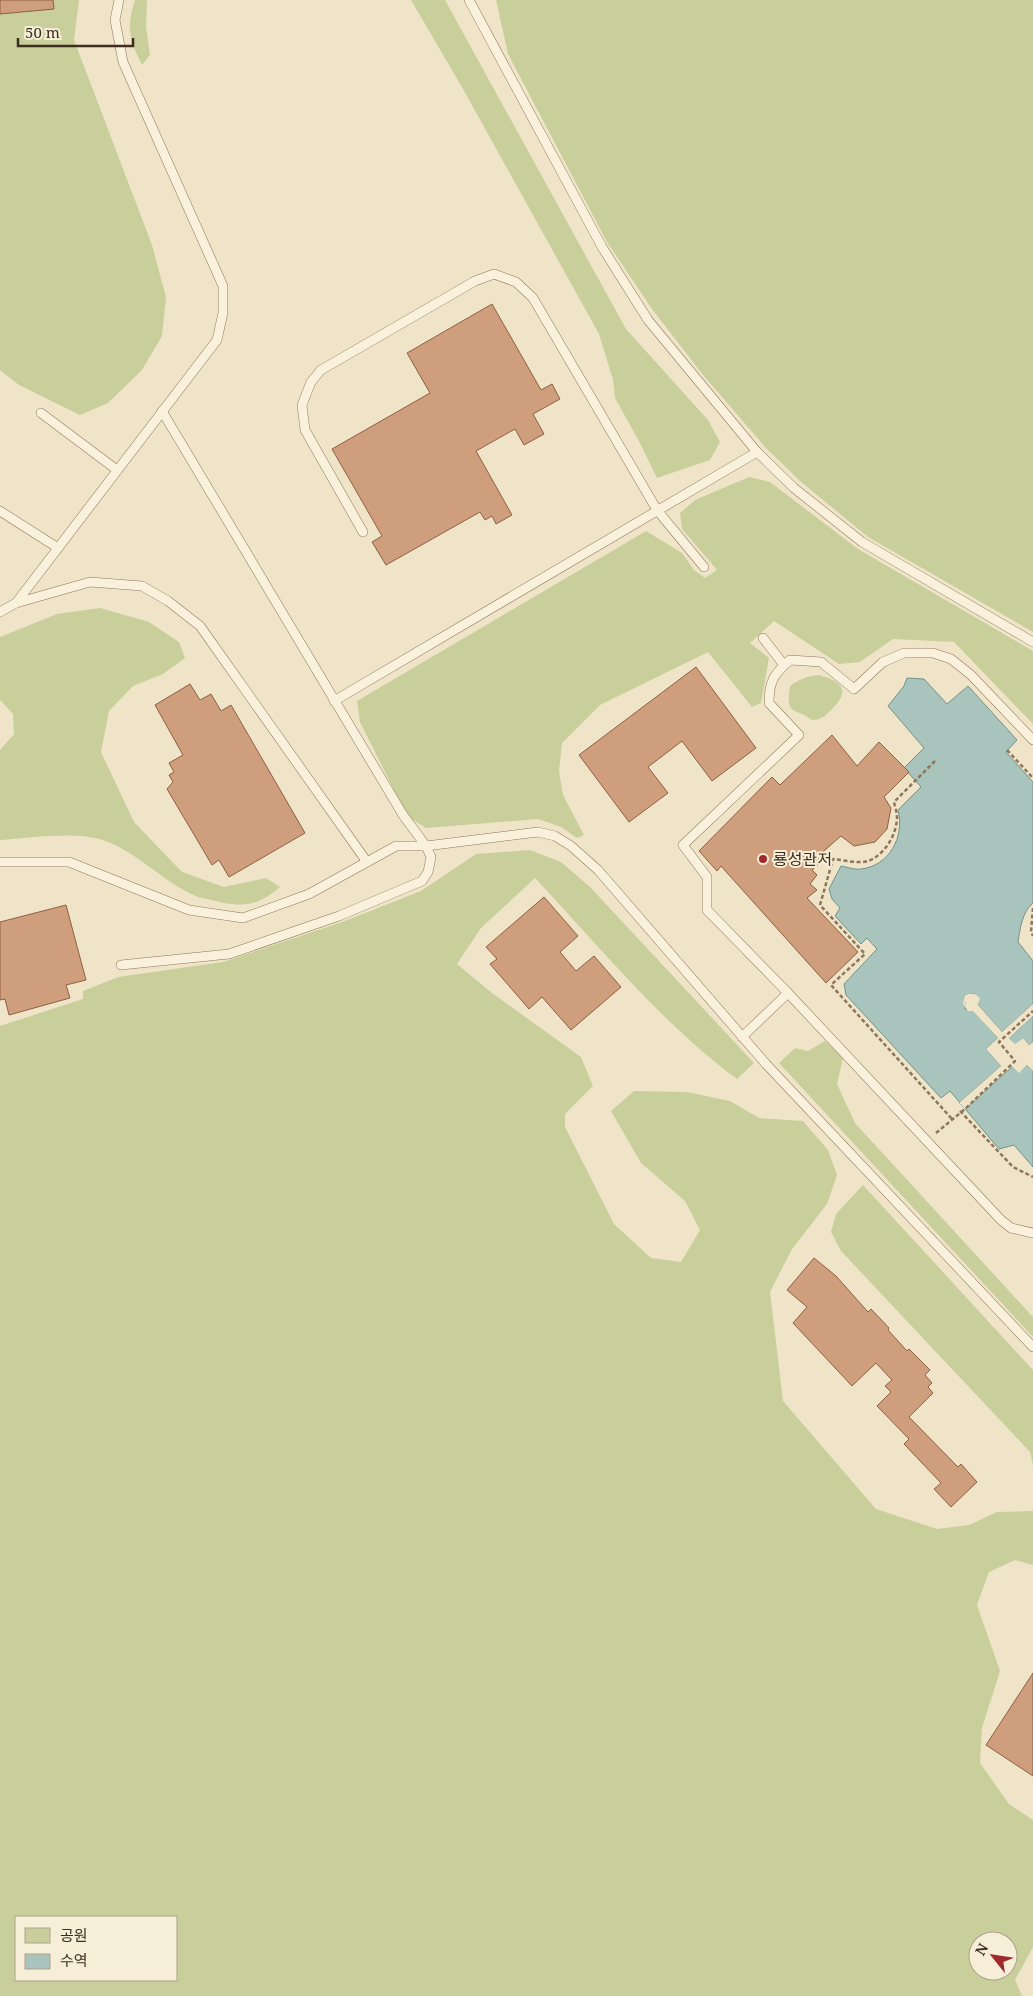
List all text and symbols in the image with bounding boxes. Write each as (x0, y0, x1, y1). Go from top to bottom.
scale bar (18, 15, 132, 47)
text: 50 m (25, 22, 60, 42)
place label: 룡성관저 (773, 848, 832, 870)
marker: 룡성관저 (757, 853, 769, 865)
legend (15, 1916, 178, 1981)
text: 공원 (60, 1925, 88, 1945)
north arrow (968, 1931, 1018, 1981)
text: N (970, 1940, 992, 1959)
text: 수역 (60, 1950, 88, 1970)

